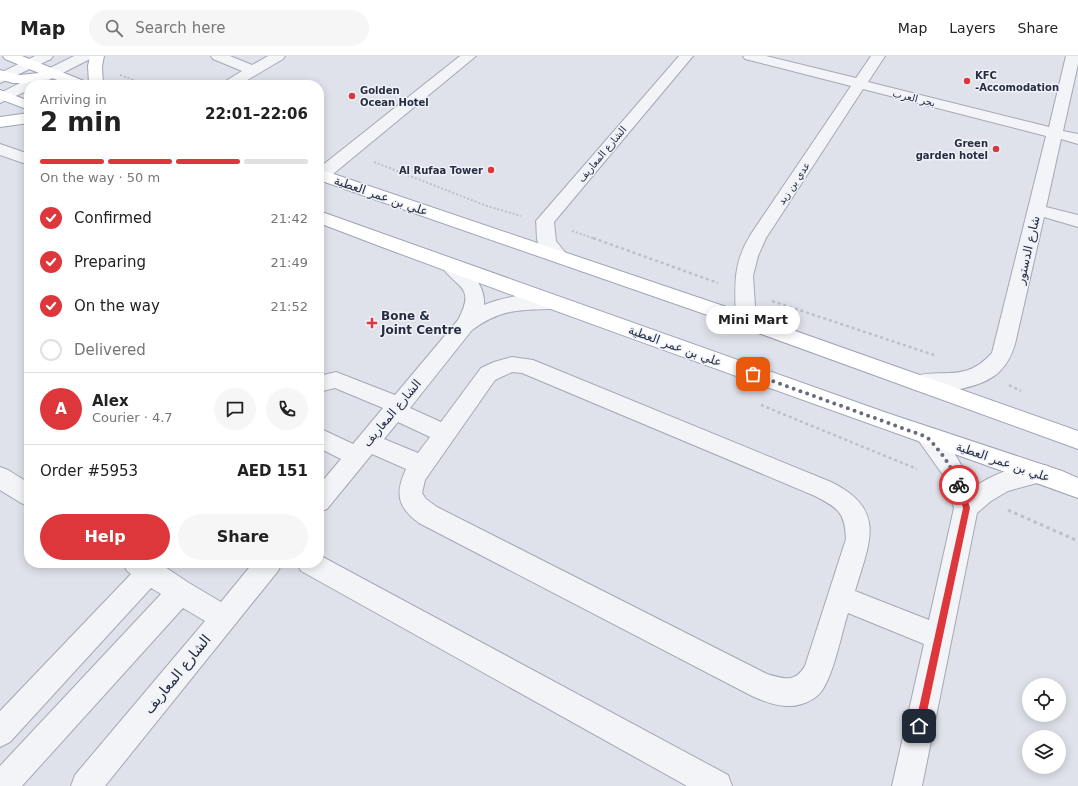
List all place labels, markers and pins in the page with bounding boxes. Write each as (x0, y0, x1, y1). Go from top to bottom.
place label: KFC -Accomodation (975, 70, 1059, 93)
marker: KFC -Accomodation (962, 76, 972, 86)
place label: Golden Ocean Hotel (360, 85, 429, 108)
marker: Golden Ocean Hotel (347, 91, 357, 101)
place label: Green garden hotel (916, 138, 988, 161)
marker: Green garden hotel (991, 144, 1001, 154)
place label: Al Rufaa Tower (399, 165, 483, 176)
marker: Al Rufaa Tower (486, 165, 496, 175)
callout: Mini Mart (706, 306, 800, 334)
place label: Bone & Joint Centre (380, 309, 462, 337)
marker: Bone & Joint Centre (366, 317, 378, 329)
pin (736, 357, 770, 391)
pin (902, 709, 936, 743)

